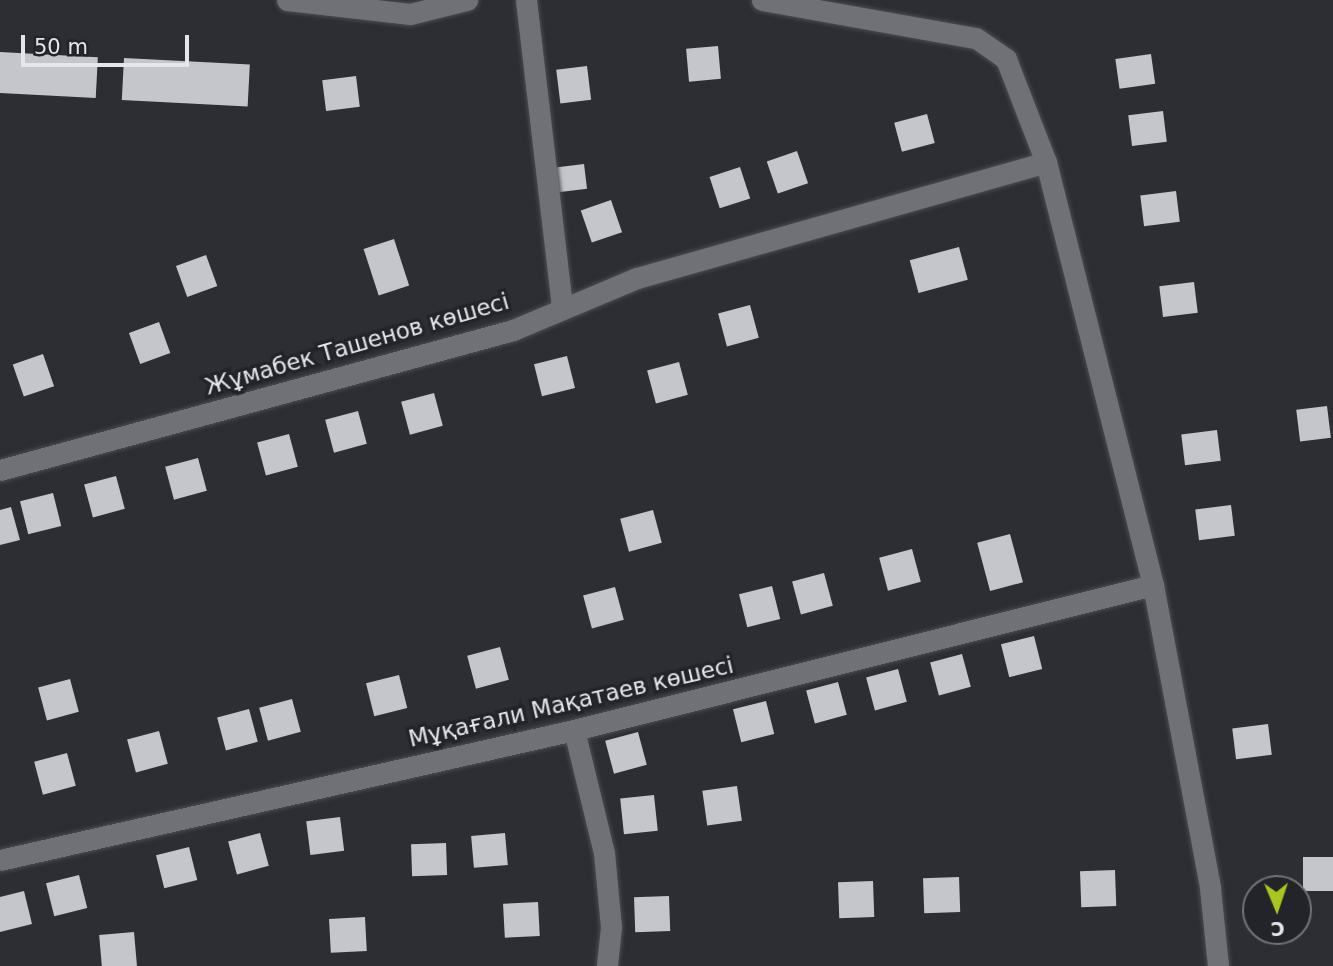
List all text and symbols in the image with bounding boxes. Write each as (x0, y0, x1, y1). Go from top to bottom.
scale bar (24, 21, 192, 65)
text: 50 m (34, 35, 88, 59)
street label: Жұмабек Ташенов көшесі (202, 287, 512, 401)
street label: Мұқағали Мақатаев көшесі (406, 651, 736, 753)
north arrow (1242, 875, 1312, 945)
text: С (1270, 918, 1285, 940)

